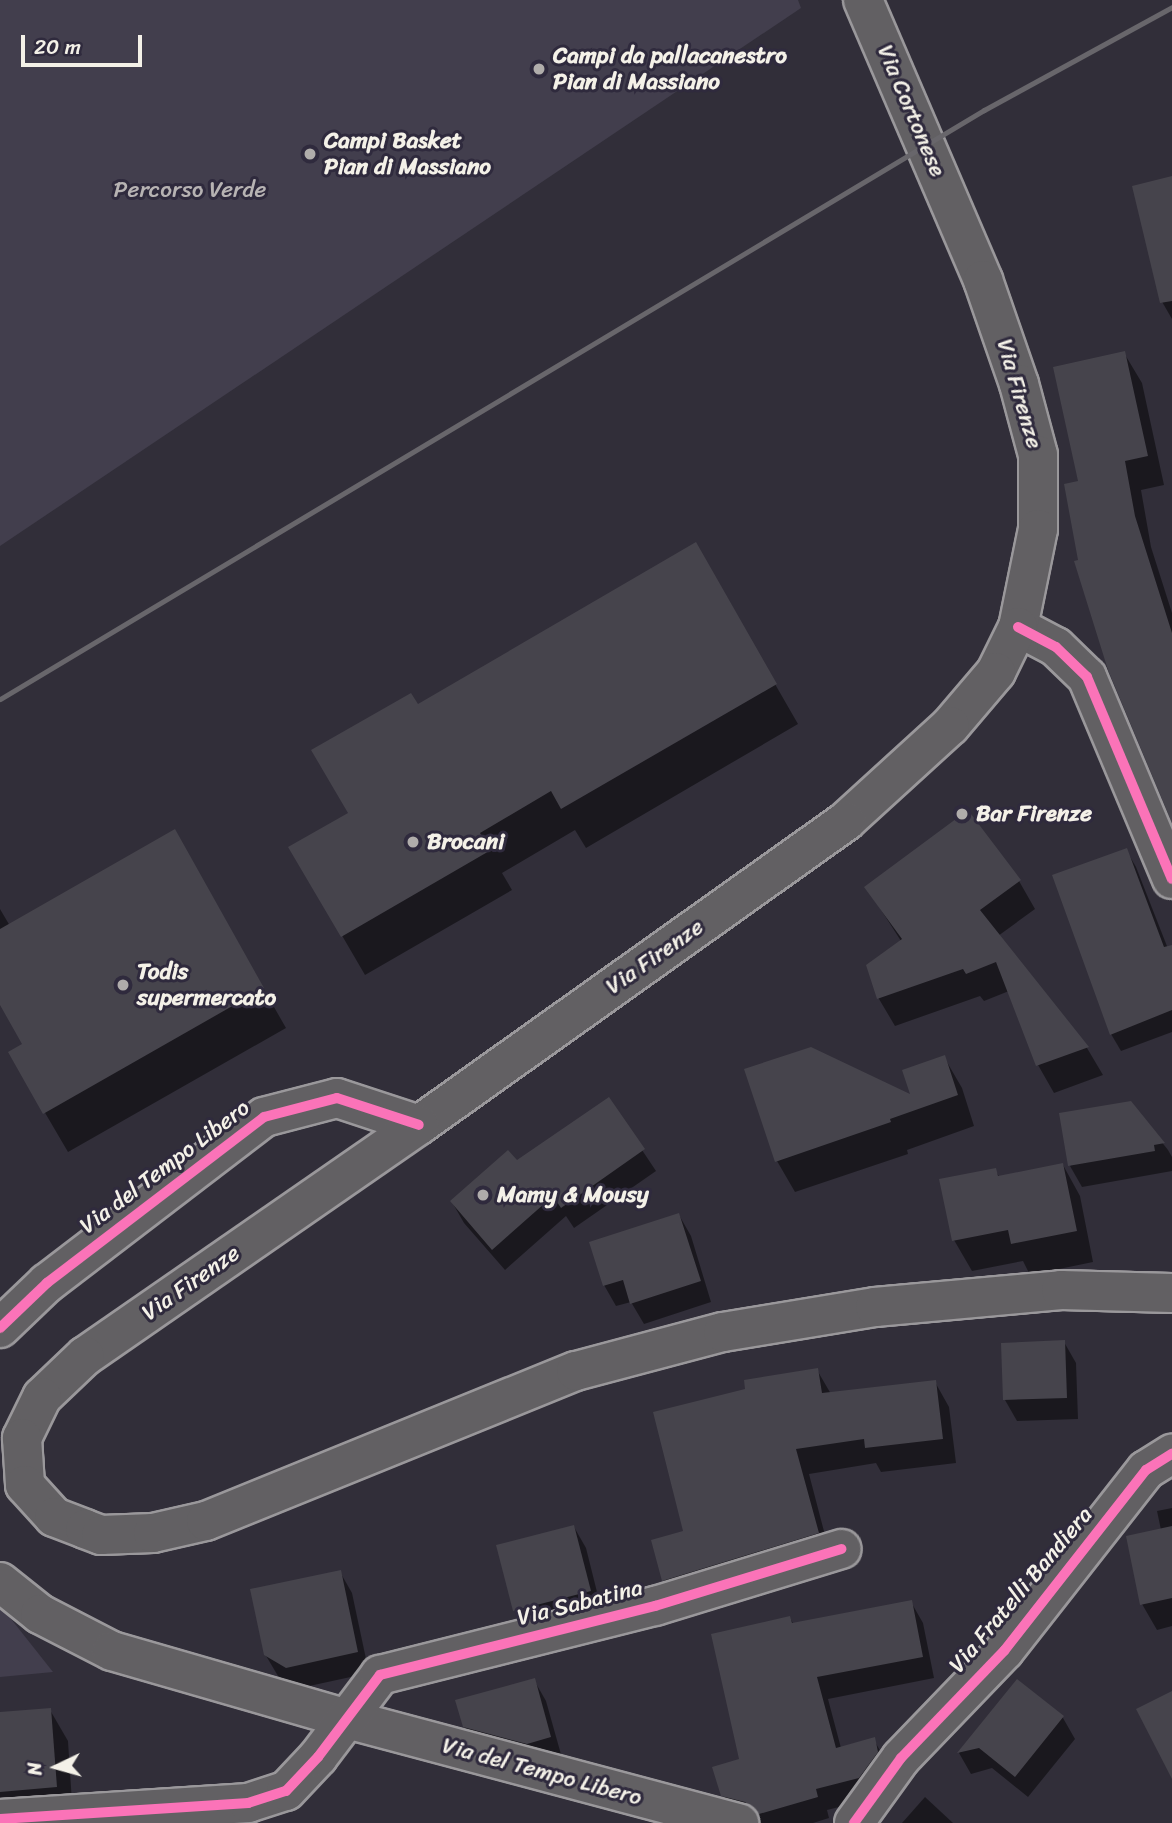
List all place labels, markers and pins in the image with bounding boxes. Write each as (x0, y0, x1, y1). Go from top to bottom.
place label: Campi da pallacanestro Pian di Massiano (553, 42, 787, 96)
marker: Campi da pallacanestro Pian di Massiano (531, 61, 547, 77)
place label: Campi Basket Pian di Massiano (324, 127, 492, 181)
marker: Campi Basket Pian di Massiano (302, 146, 318, 162)
place label: Bar Firenze (976, 800, 1092, 828)
marker: Bar Firenze (954, 806, 970, 822)
place label: Brocani (427, 828, 504, 856)
marker: Brocani (405, 834, 421, 850)
place label: Todis supermercato (137, 958, 276, 1012)
marker: Todis supermercato (115, 977, 131, 993)
place label: Mamy & Mousy (497, 1181, 649, 1209)
marker: Mamy & Mousy (475, 1187, 491, 1203)

